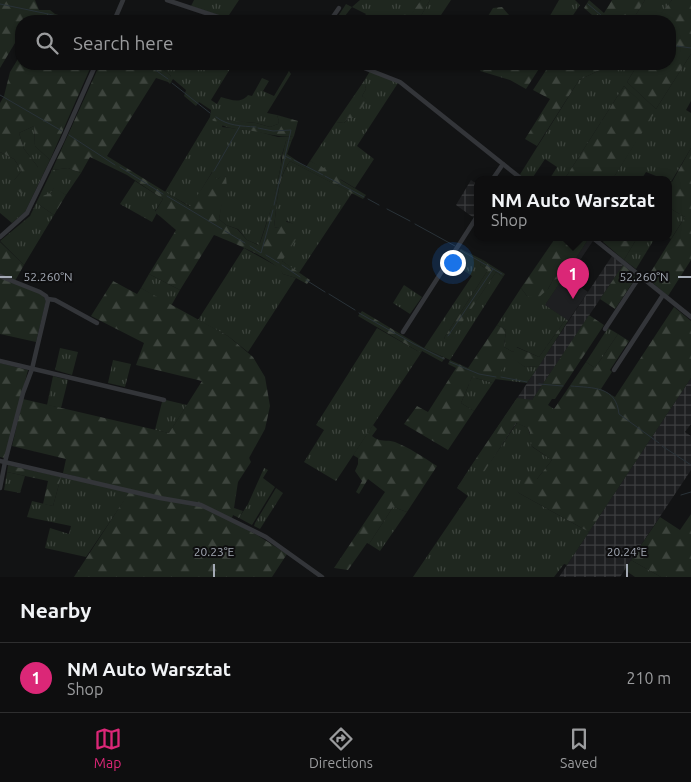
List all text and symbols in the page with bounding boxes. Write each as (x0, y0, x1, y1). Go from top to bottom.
search box (15, 15, 676, 70)
icon: search (33, 29, 61, 57)
text: Search here (73, 32, 173, 54)
popup (474, 176, 672, 241)
text: NM Auto Warsztat (491, 189, 655, 211)
text: Shop (491, 211, 527, 229)
your location (440, 250, 466, 276)
pin: 1 (557, 258, 589, 299)
text: 52.260°N (23, 270, 73, 283)
text: 52.260°N (619, 270, 669, 283)
text: 20.23°E (194, 545, 235, 558)
text: 20.24°E (607, 545, 648, 558)
text: Nearby (20, 598, 91, 622)
text: NM Auto Warsztat (67, 658, 231, 680)
text: 1 (31, 669, 41, 687)
text: 210 m (626, 669, 671, 687)
text: Shop (67, 680, 103, 698)
tab: Map (94, 725, 122, 771)
tab: Directions (309, 725, 373, 771)
tab: Saved (560, 725, 597, 771)

